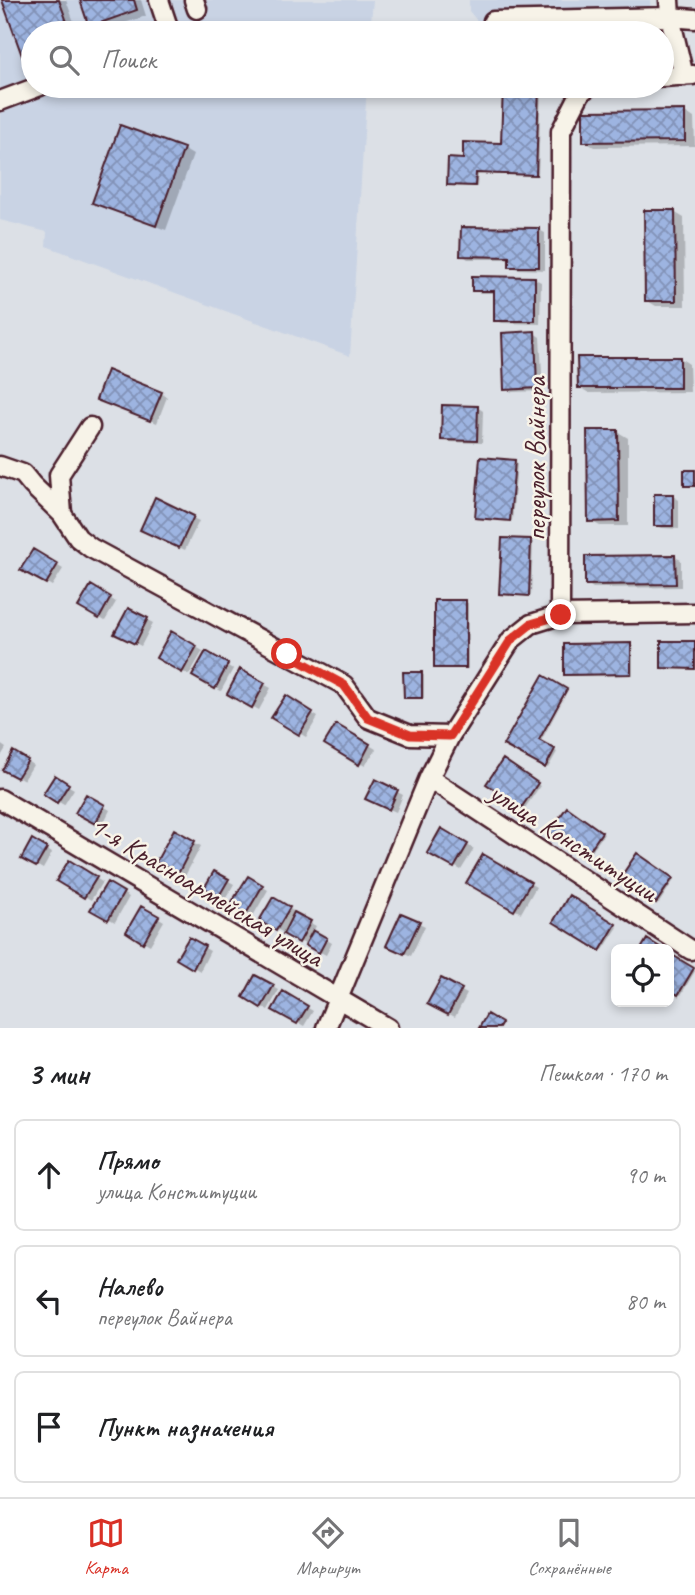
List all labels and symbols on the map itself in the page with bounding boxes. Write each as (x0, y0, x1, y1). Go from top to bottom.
street label: переулок Вайнера (518, 375, 553, 541)
route end (545, 599, 576, 630)
route start (271, 638, 302, 669)
street label: улица Конституции (482, 773, 666, 910)
street label: 1-я Красноармейская улица (84, 808, 331, 975)

